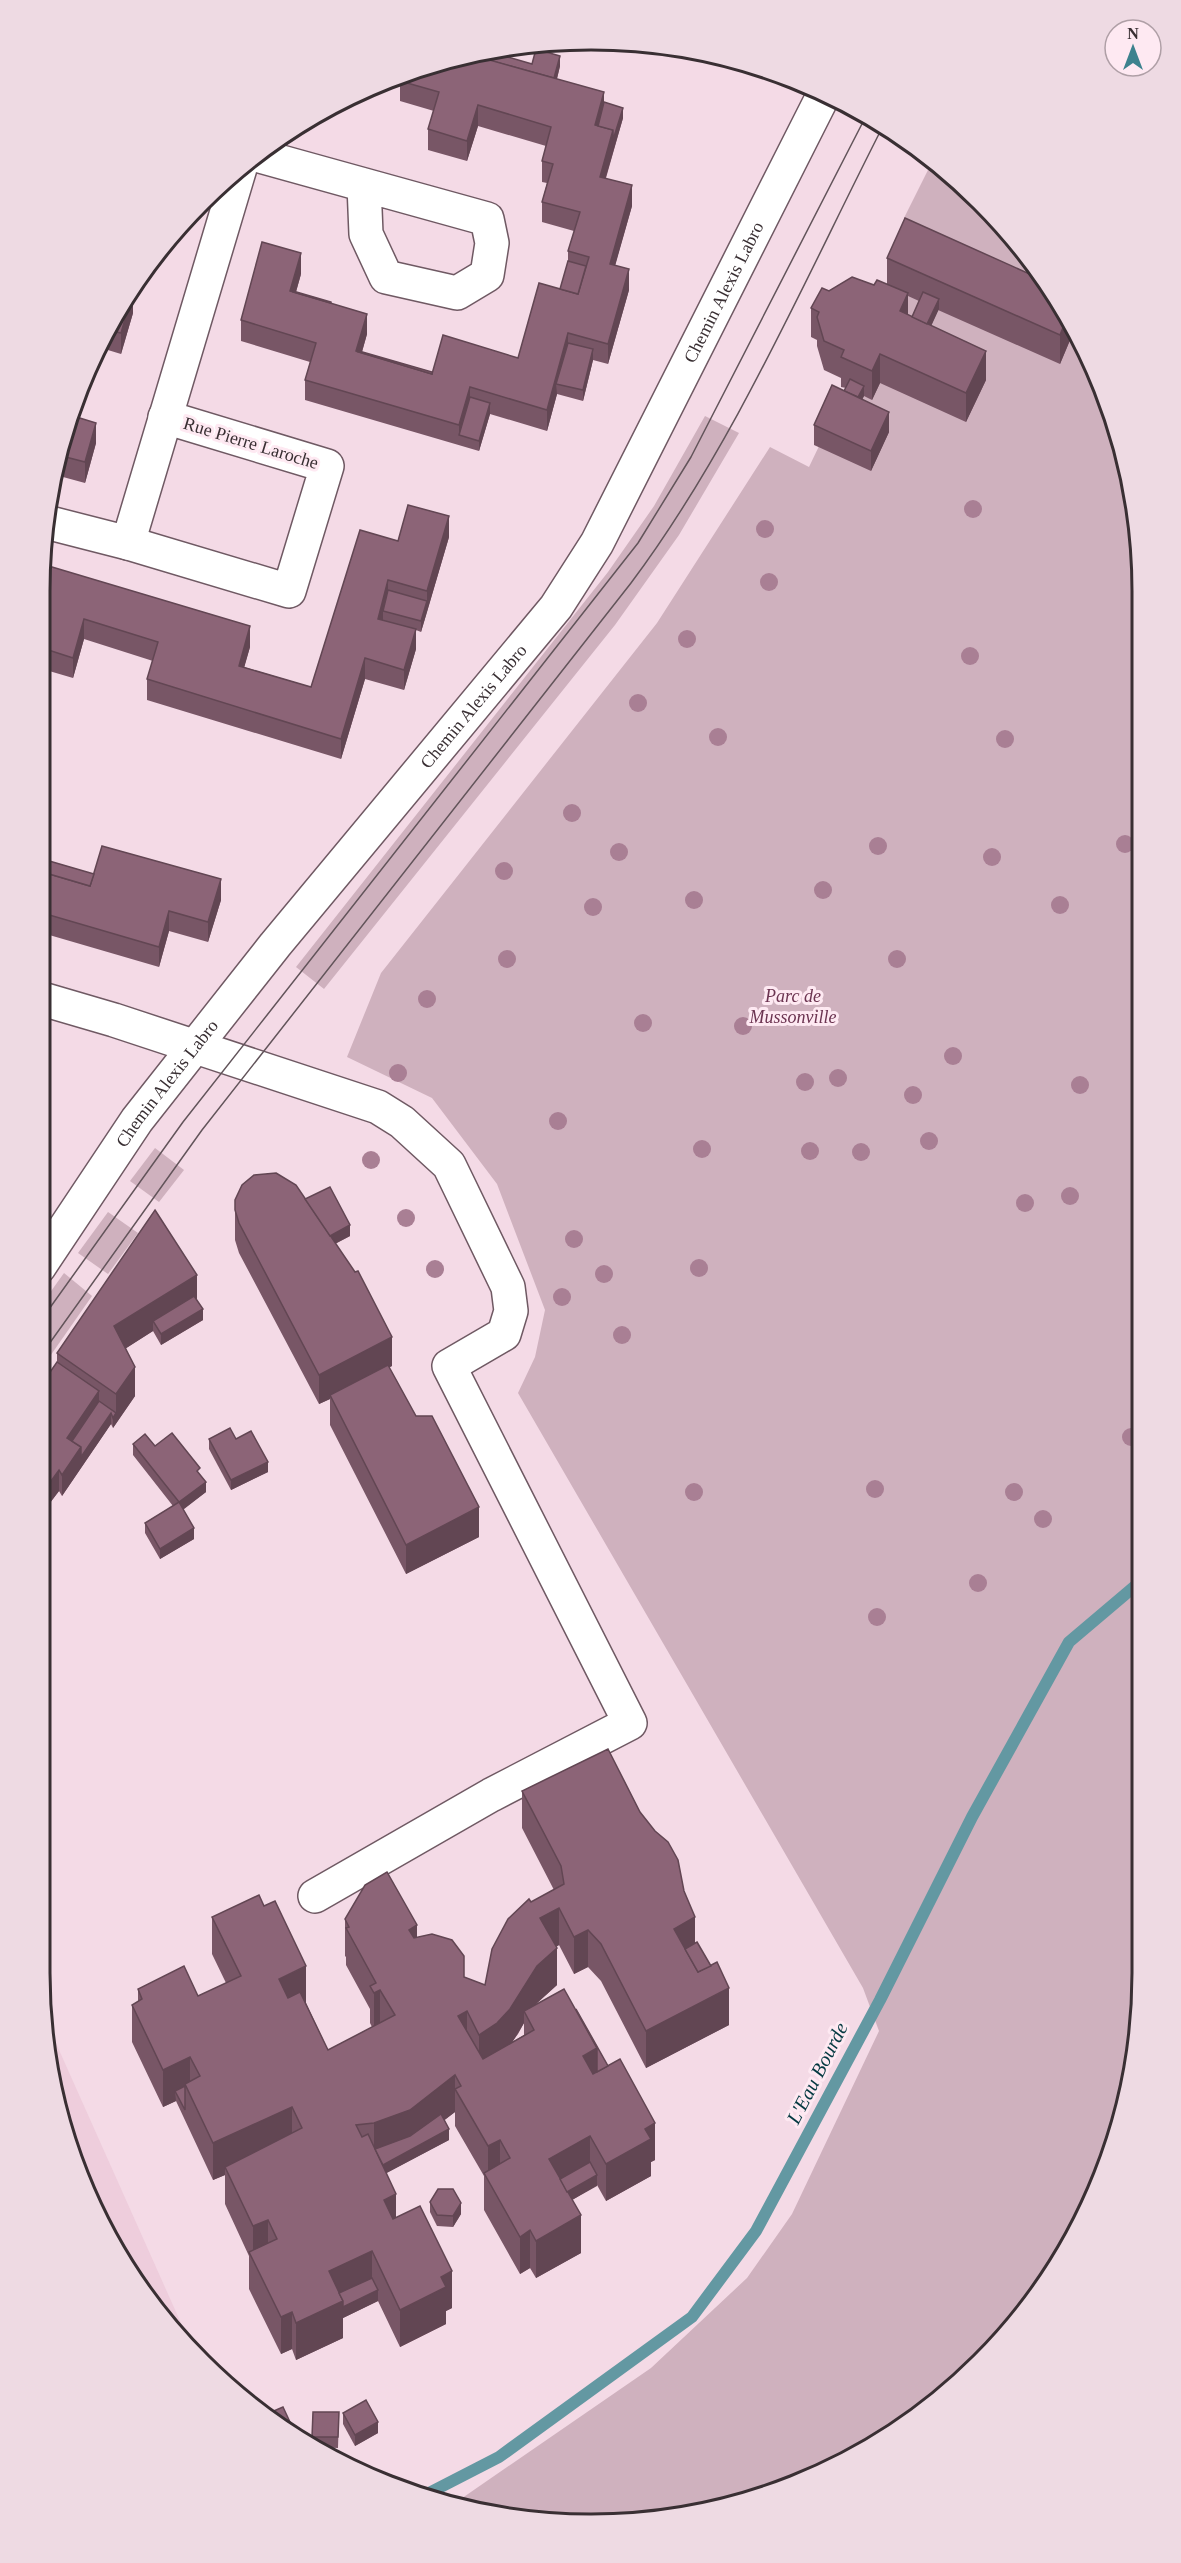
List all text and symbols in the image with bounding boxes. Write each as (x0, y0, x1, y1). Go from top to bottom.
north arrow (1103, 18, 1163, 78)
text: N (1127, 25, 1139, 42)
street label: Chemin Alexis Labro (680, 219, 768, 366)
street label: Rue Pierre Laroche (181, 413, 321, 473)
street label: Chemin Alexis Labro (416, 640, 531, 772)
park label: Parc de Mussonville (749, 986, 837, 1027)
street label: Chemin Alexis Labro (112, 1016, 222, 1151)
water label: L'Eau Bourde (782, 2019, 852, 2128)

